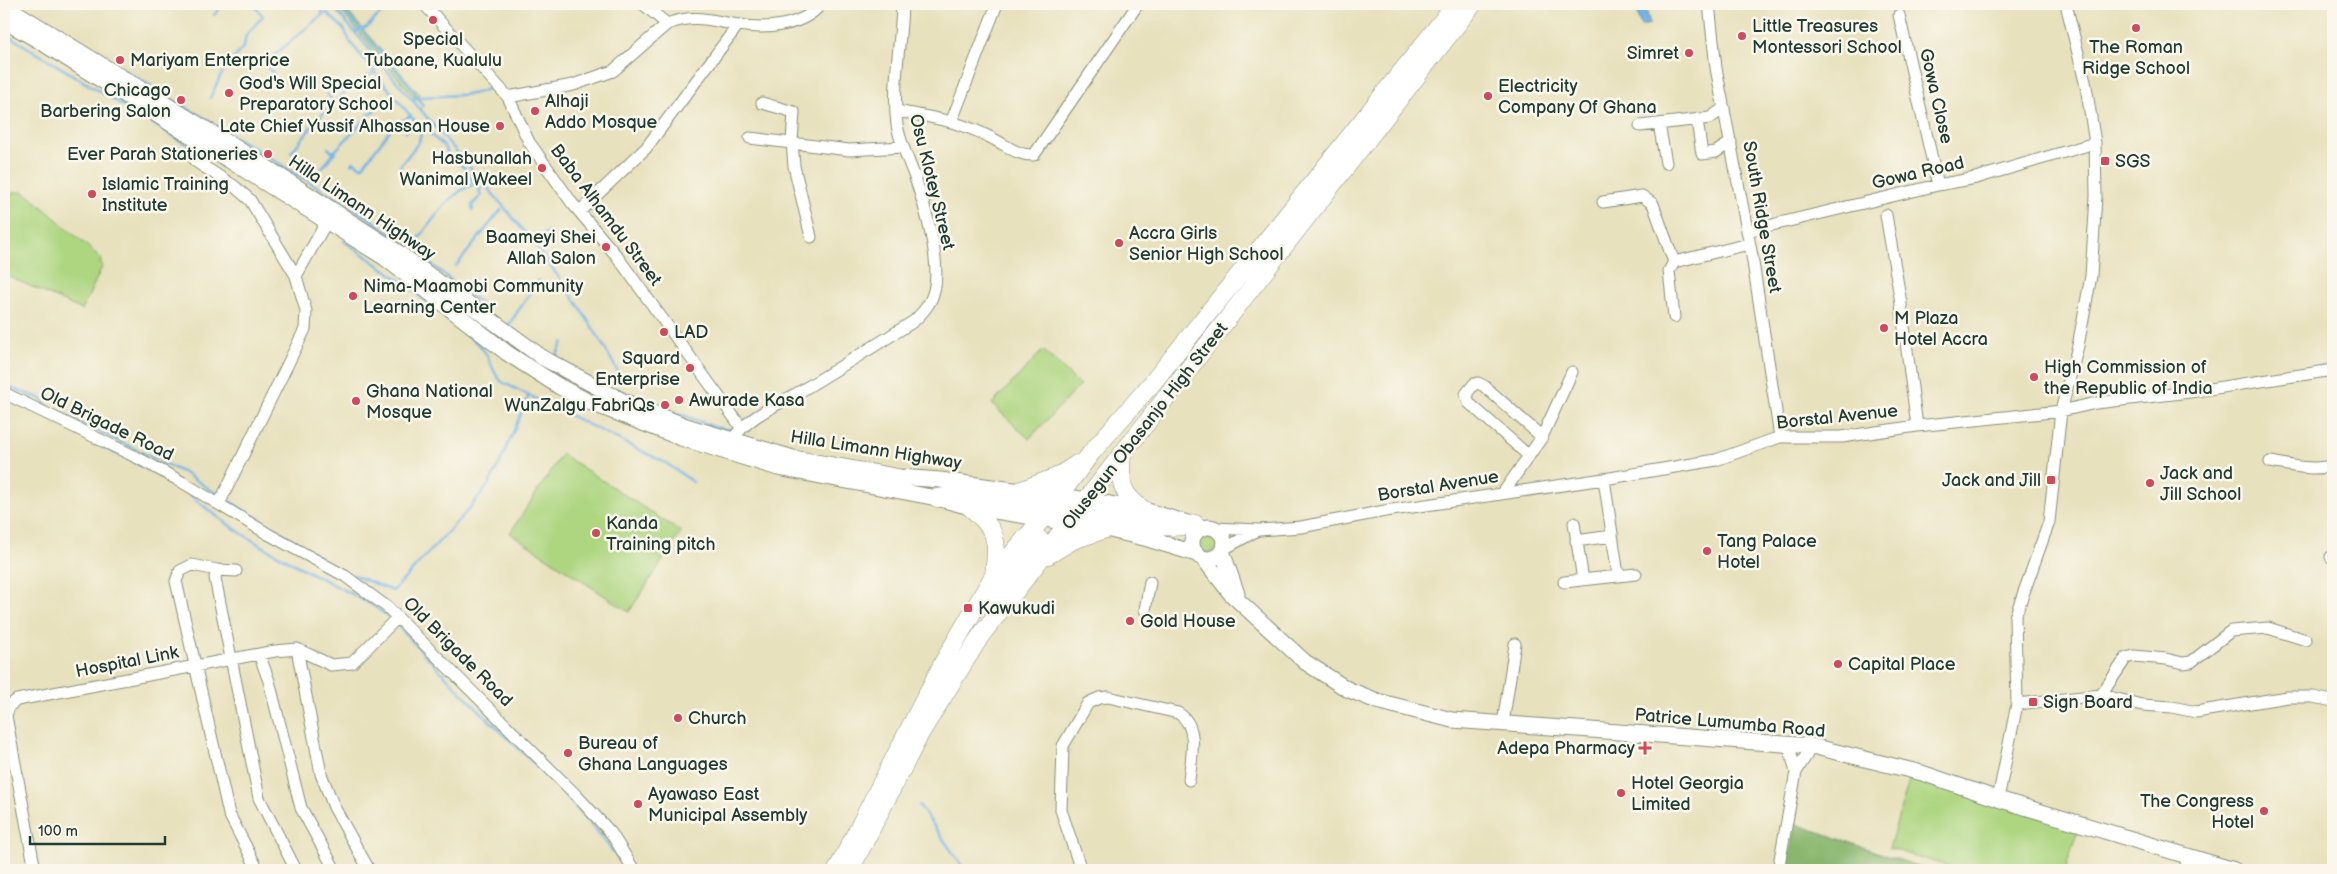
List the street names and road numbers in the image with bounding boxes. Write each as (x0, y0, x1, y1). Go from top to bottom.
street label: Gowa Close (1915, 46, 1957, 146)
street label: Osu Klotey Street (905, 112, 959, 253)
street label: Baba Alhamdu Street (546, 140, 666, 290)
street label: South Ridge Street (1738, 140, 1786, 295)
street label: Hilla Limann Highway (284, 151, 440, 266)
street label: Gowa Road (1870, 152, 1966, 194)
street label: Olusegun Obasanjo High Street (1058, 318, 1233, 534)
street label: Old Brigade Road (37, 383, 177, 465)
street label: Borstal Avenue (1775, 400, 1899, 434)
street label: Hilla Limann Highway (789, 426, 964, 474)
street label: Borstal Avenue (1376, 466, 1500, 506)
street label: Old Brigade Road (399, 593, 517, 711)
street label: Hospital Link (74, 642, 180, 682)
street label: Patrice Lumumba Road (1634, 704, 1826, 742)

